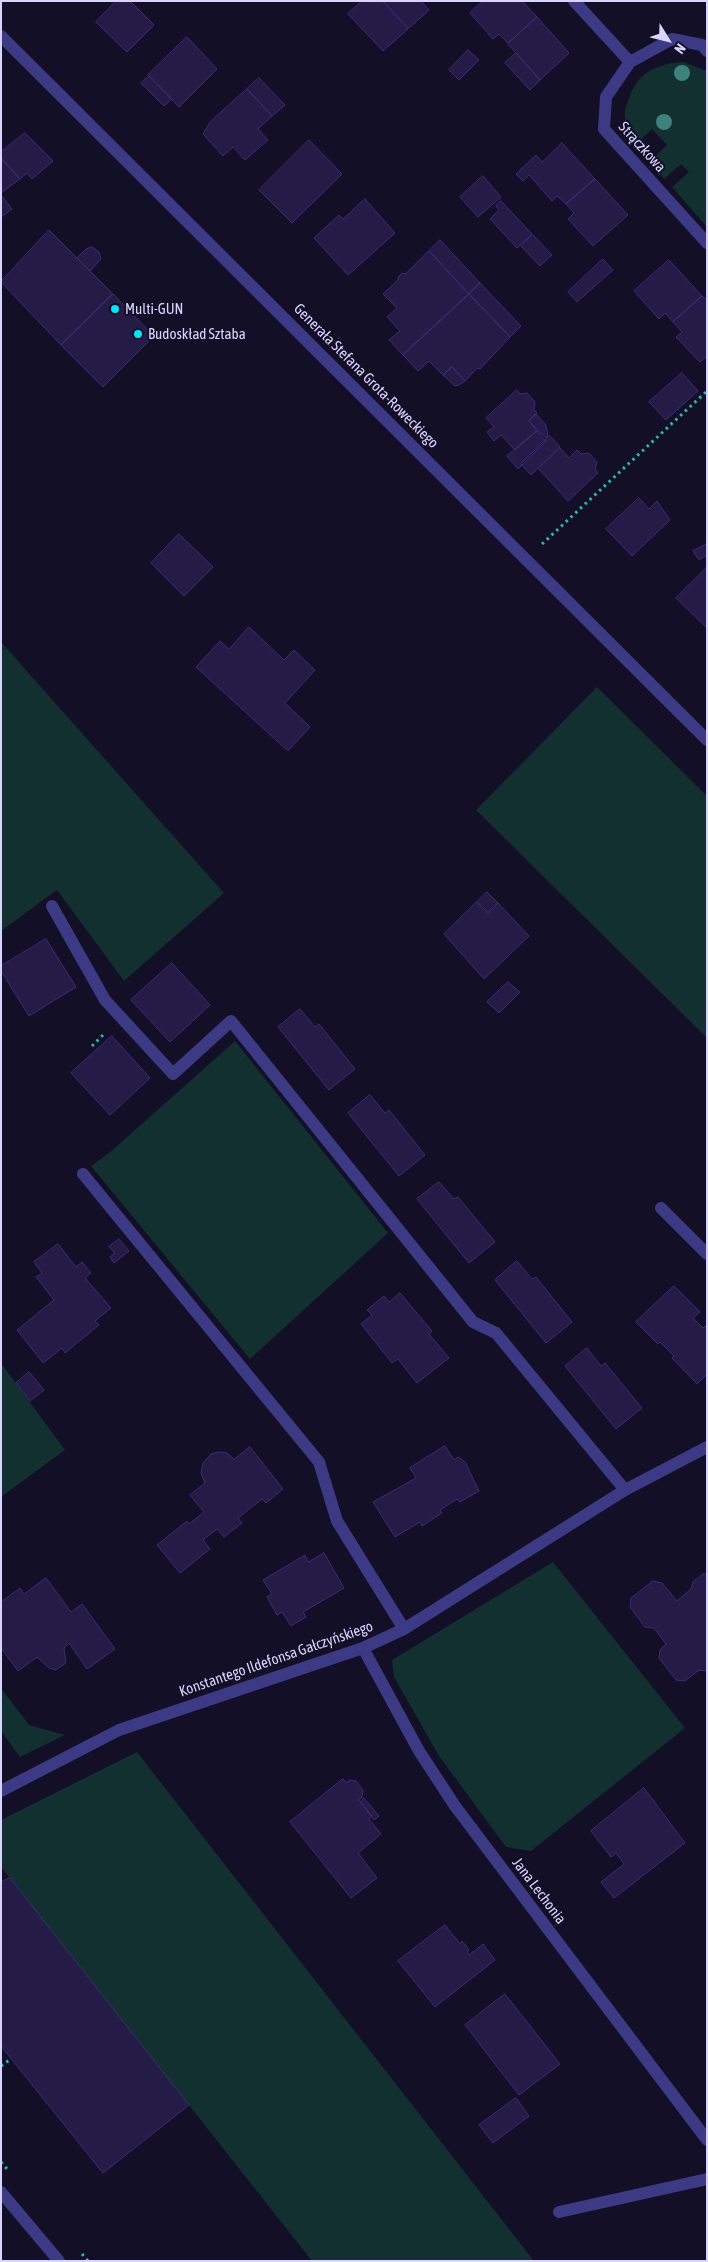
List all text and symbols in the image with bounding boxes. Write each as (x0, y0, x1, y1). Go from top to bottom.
north arrow (643, 15, 693, 65)
text: N (671, 41, 689, 57)
street label: Strączkowa (615, 118, 669, 176)
place label: Multi-GUN (125, 300, 183, 318)
street label: Generała Stefana Grota-Roweckiego (290, 300, 442, 452)
marker: Multi-GUN (109, 303, 121, 315)
place label: Budoskład Sztaba (148, 325, 246, 343)
marker: Budoskład Sztaba (132, 328, 144, 340)
street label: Konstantego Ildefonsa Gałczyńskiego (177, 1617, 375, 1701)
street label: Jana Lechonia (508, 1854, 570, 1928)

